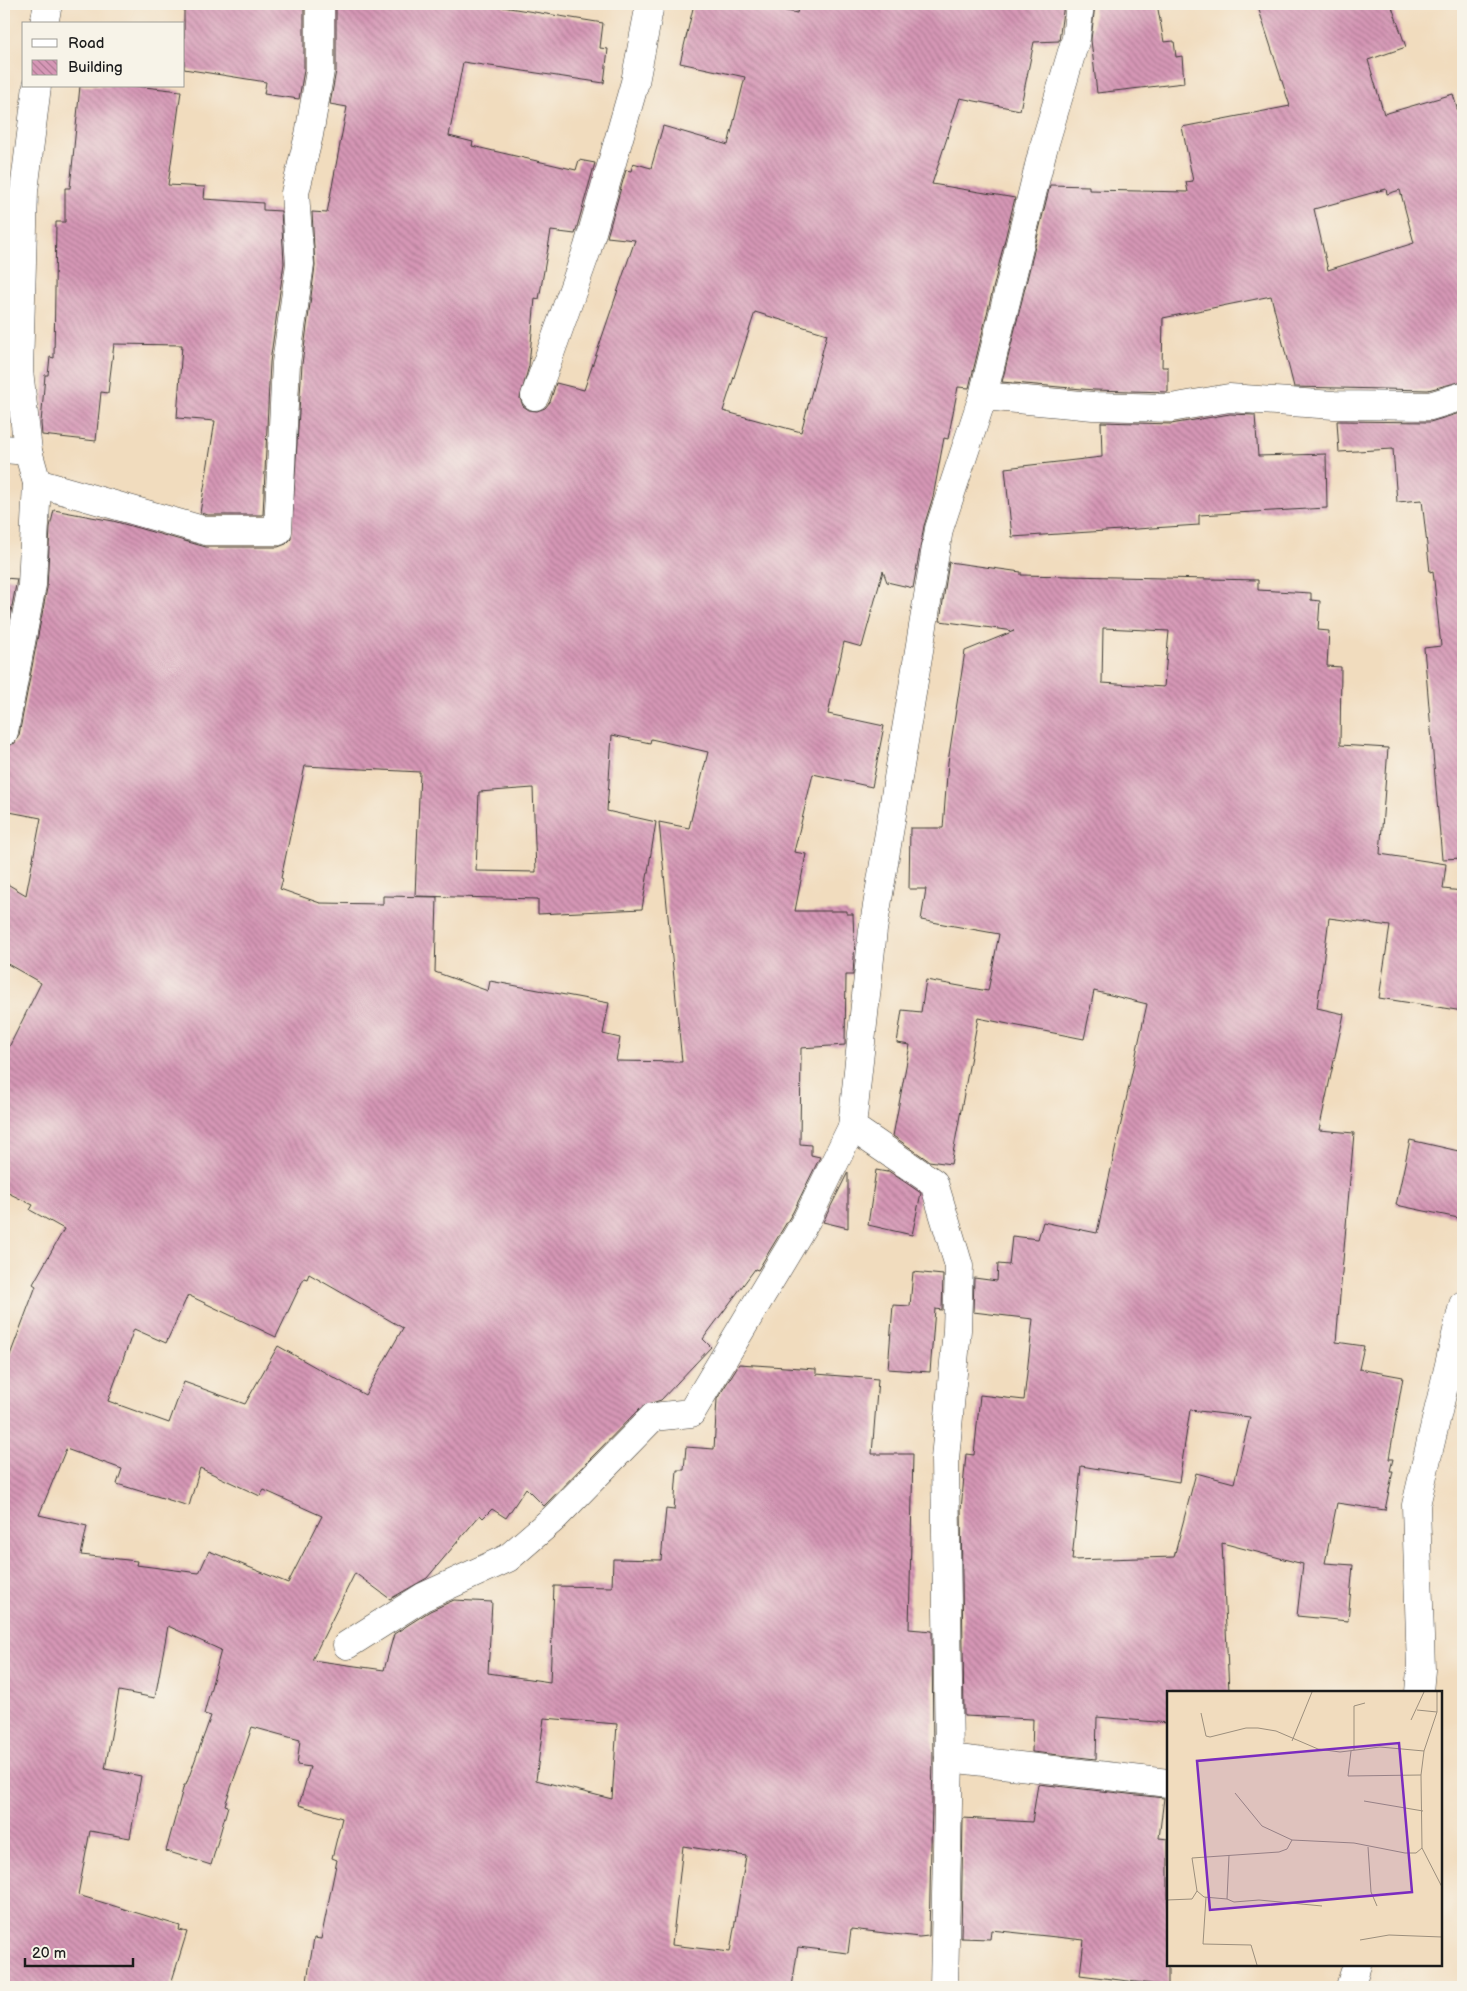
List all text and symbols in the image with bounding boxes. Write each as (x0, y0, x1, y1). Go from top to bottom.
legend (22, 22, 185, 88)
text: Road (68, 34, 104, 53)
text: Building (68, 58, 123, 77)
inset map (1167, 1691, 1442, 1966)
scale bar (25, 1936, 132, 1968)
text: 20 m (32, 1944, 66, 1963)

